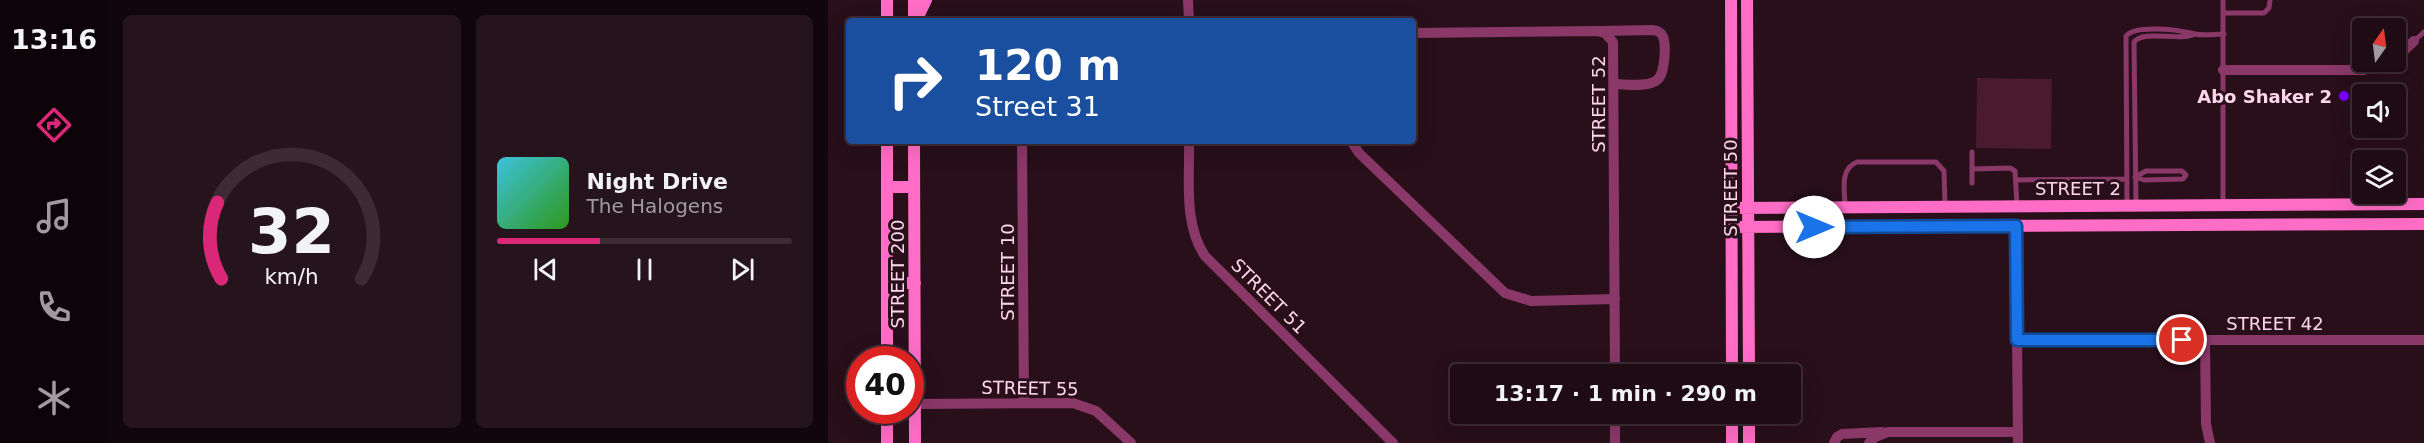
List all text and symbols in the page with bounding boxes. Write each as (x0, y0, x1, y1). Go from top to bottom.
north arrow (2352, 18, 2406, 72)
map controls (2352, 18, 2406, 204)
text: 13:16 (11, 24, 97, 55)
text: 120 m (975, 41, 1121, 90)
icon: right (876, 42, 954, 120)
street label: STREET 52 (1588, 55, 1609, 153)
button: sound (2352, 84, 2406, 138)
place label: Abo Shaker 2 (2197, 86, 2332, 107)
marker: Abo Shaker 2 (2337, 89, 2351, 103)
text: Street 31 (975, 91, 1100, 122)
icon: directions (33, 104, 75, 146)
street label: STREET 50 (1720, 139, 1741, 237)
button: layers (2352, 150, 2406, 204)
text: Night Drive (587, 169, 728, 194)
street label: STREET 2 (2035, 178, 2121, 199)
text: The Halogens (587, 194, 723, 218)
icon: music (33, 195, 75, 237)
text: 32 (248, 195, 335, 268)
position arrow (1782, 195, 1846, 259)
street label: STREET 200 (887, 220, 908, 328)
street label: STREET 10 (997, 223, 1018, 321)
icon: previous (529, 253, 562, 286)
icon: pause (628, 253, 661, 286)
icon: next (726, 253, 759, 286)
street label: STREET 51 (1227, 254, 1311, 338)
text: km/h (265, 264, 319, 289)
icon: phone (33, 286, 75, 328)
street label: STREET 42 (2226, 313, 2324, 334)
pin (2156, 314, 2207, 365)
icon: arrive (2165, 323, 2198, 356)
speed limit sign: 40 (846, 346, 924, 424)
icon: climate (33, 377, 75, 419)
street label: STREET 55 (981, 377, 1079, 399)
text: 13:17 · 1 min · 290 m (1494, 381, 1757, 406)

